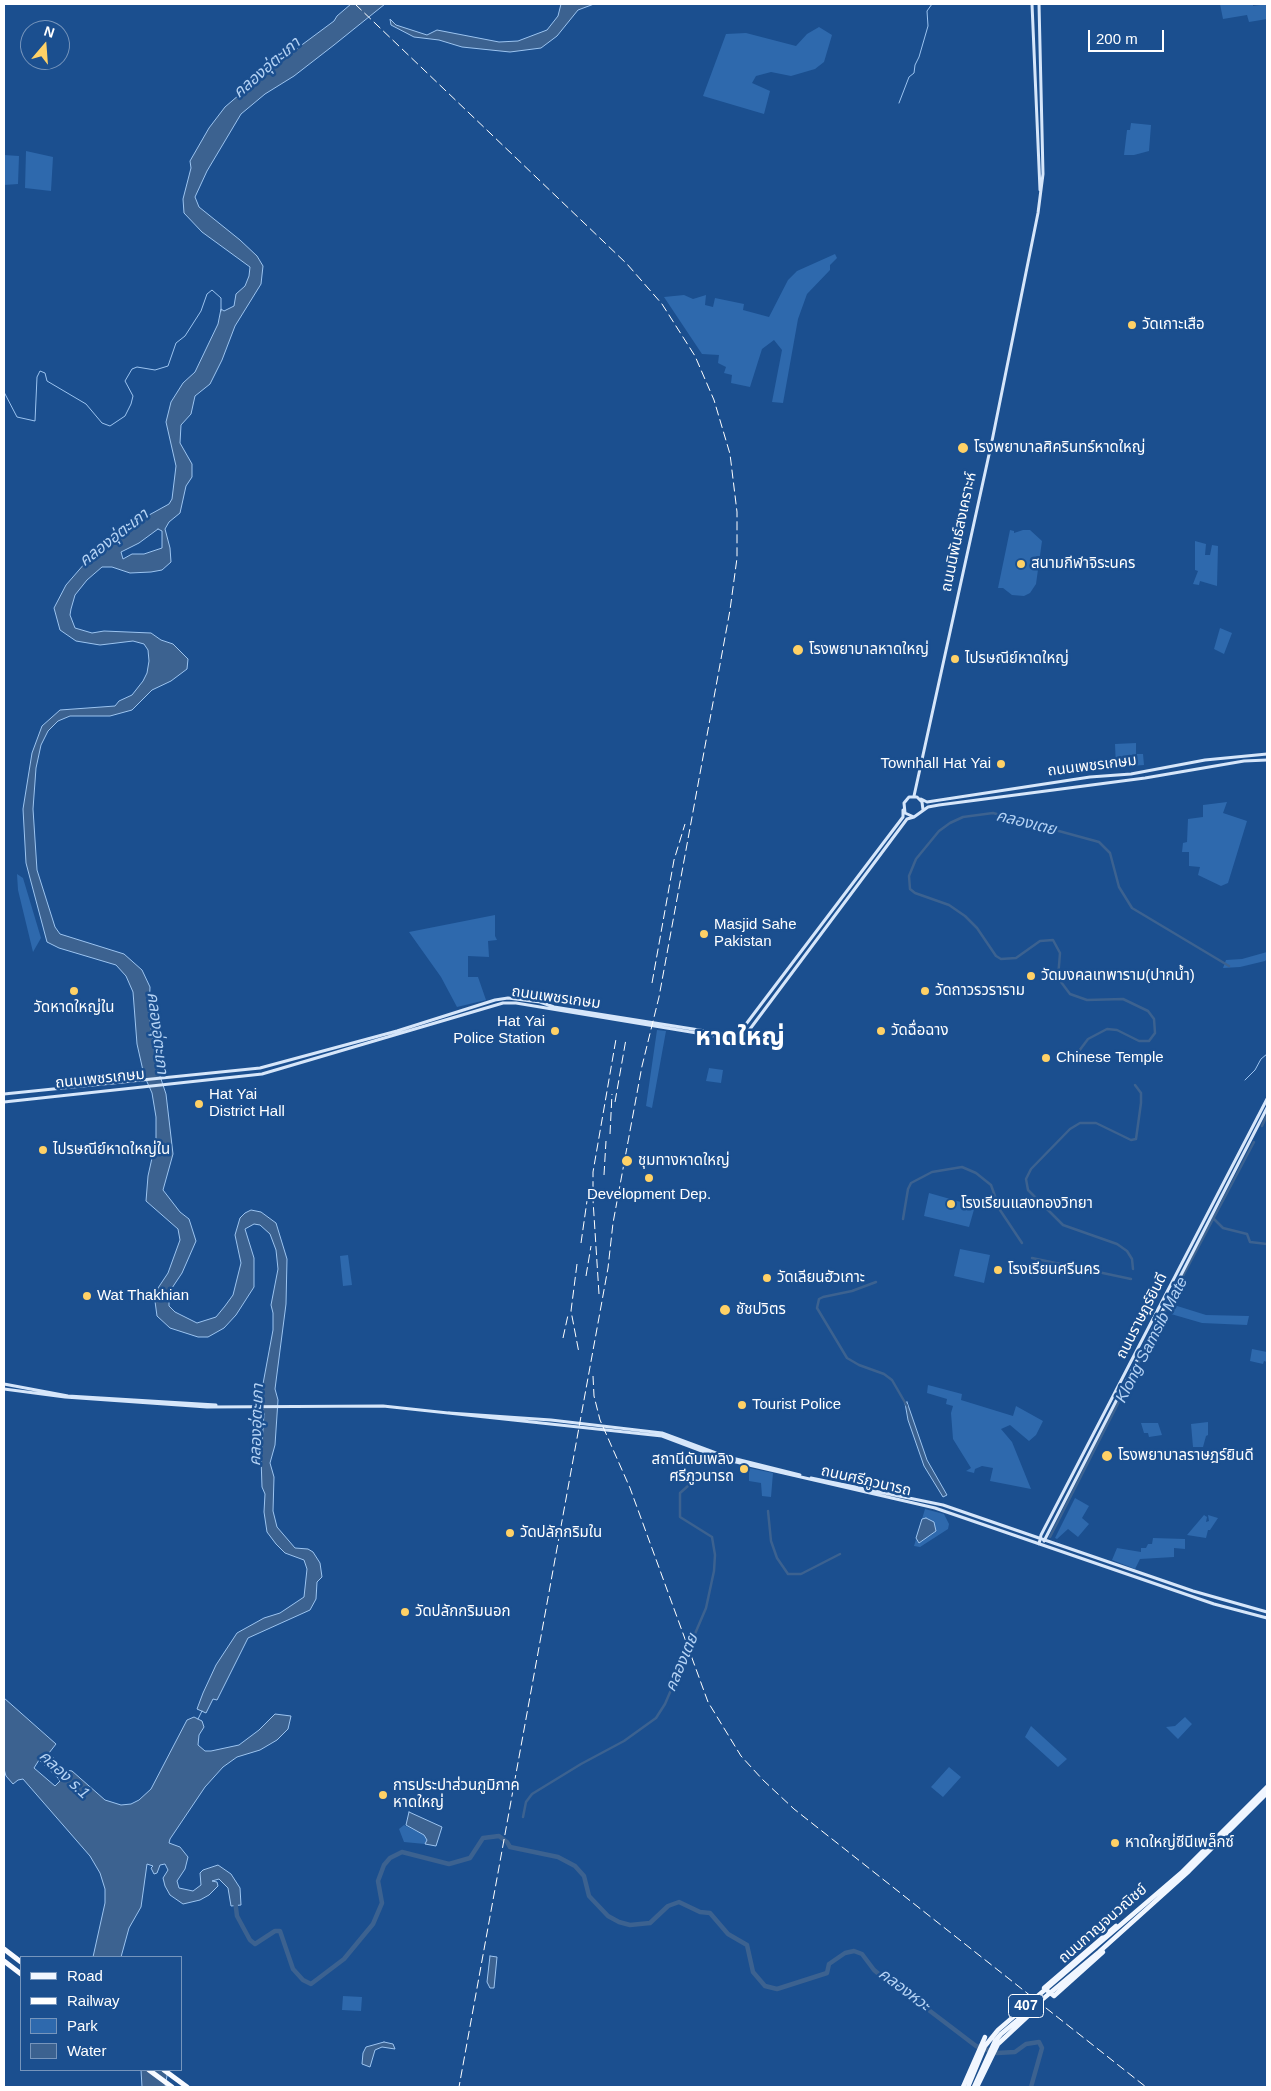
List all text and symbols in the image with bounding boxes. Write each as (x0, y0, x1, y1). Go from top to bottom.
north arrow (20, 20, 70, 70)
scale bar (1091, 20, 1167, 52)
text: N (42, 23, 57, 41)
text: 200 m (1096, 30, 1138, 47)
water label: คลองอุ่ตะเภา (230, 34, 304, 102)
place label: วัดเกาะเสือ (1142, 316, 1205, 334)
marker: วัดเกาะเสือ (1126, 319, 1138, 331)
place label: โรงพยาบาลศิครินทร์หาดใหญ่ (974, 439, 1145, 457)
marker: โรงพยาบาลศิครินทร์หาดใหญ่ (956, 441, 970, 455)
street label: ถนนนิพันธ์สงเคราะห์ (938, 471, 980, 593)
water label: คลองอุ่ตะเภา (76, 505, 152, 571)
place label: สนามกีฬาจิระนคร (1031, 555, 1135, 573)
marker: สนามกีฬาจิระนคร (1015, 558, 1027, 570)
place label: โรงพยาบาลหาดใหญ่ (809, 641, 929, 659)
marker: โรงพยาบาลหาดใหญ่ (791, 643, 805, 657)
place label: ไปรษณีย์หาดใหญ่ (965, 650, 1069, 668)
marker: ไปรษณีย์หาดใหญ่ (949, 653, 961, 665)
street label: ถนนเพชรเกษม (1046, 752, 1138, 780)
place label: Townhall Hat Yai (880, 755, 991, 773)
marker: Townhall Hat Yai (995, 758, 1007, 770)
water label: คลองเตย (994, 806, 1058, 840)
place label: Masjid Sahe Pakistan (714, 916, 797, 951)
marker: Masjid Sahe Pakistan (698, 928, 710, 940)
place label: วัดมงคลเทพาราม(ปากน้ำ) (1041, 967, 1195, 985)
marker: วัดมงคลเทพาราม(ปากน้ำ) (1025, 970, 1037, 982)
place label: วัดถาวรวราราม (935, 982, 1025, 1000)
street label: ถนนเพชรเกษม (510, 983, 602, 1013)
marker: วัดหาดใหญ่ใน (68, 985, 80, 997)
marker: วัดถาวรวราราม (919, 985, 931, 997)
water label: คลองอุ่ตะเภา (142, 991, 172, 1075)
place label: วัดหาดใหญ่ใน (34, 999, 114, 1017)
place label: Hat Yai Police Station (453, 1013, 545, 1048)
place label: วัดฉื่อฉาง (891, 1022, 948, 1040)
district label: หาดใหญ่ (695, 1023, 785, 1053)
marker: Hat Yai Police Station (549, 1025, 561, 1037)
marker: วัดฉื่อฉาง (875, 1025, 887, 1037)
place label: Chinese Temple (1056, 1049, 1164, 1067)
marker: Chinese Temple (1040, 1052, 1052, 1064)
street label: ถนนเพชรเกษม (54, 1065, 146, 1093)
place label: Hat Yai District Hall (209, 1086, 285, 1121)
marker: Hat Yai District Hall (193, 1098, 205, 1110)
place label: ไปรษณีย์หาดใหญ่ใน (53, 1141, 170, 1159)
marker: ไปรษณีย์หาดใหญ่ใน (37, 1144, 49, 1156)
place label: ชุมทางหาดใหญ่ (638, 1152, 730, 1170)
marker: ชุมทางหาดใหญ่ (620, 1154, 634, 1168)
marker: Development Dep. (643, 1172, 655, 1184)
place label: Development Dep. (587, 1186, 711, 1204)
place label: โรงเรียนแสงทองวิทยา (961, 1195, 1093, 1213)
marker: โรงเรียนแสงทองวิทยา (945, 1198, 957, 1210)
place label: โรงเรียนศรีนคร (1008, 1261, 1100, 1279)
marker: โรงเรียนศรีนคร (992, 1264, 1004, 1276)
place label: วัดเลียนฮัวเกาะ (777, 1269, 865, 1287)
street label: ถนนราษฎร์ยินดี (1113, 1270, 1171, 1362)
marker: วัดเลียนฮัวเกาะ (761, 1272, 773, 1284)
water label: Klong Samsib Mate (1112, 1274, 1192, 1406)
place label: Wat Thakhian (97, 1287, 189, 1305)
marker: Wat Thakhian (81, 1290, 93, 1302)
place label: ชัชปวิตร (736, 1301, 786, 1319)
marker: ชัชปวิตร (718, 1303, 732, 1317)
water label: คลองอุ่ตะเภา (246, 1384, 268, 1466)
place label: Tourist Police (752, 1396, 841, 1414)
marker: Tourist Police (736, 1399, 748, 1411)
place label: โรงพยาบาลราษฎร์ยินดี (1118, 1447, 1254, 1465)
marker: โรงพยาบาลราษฎร์ยินดี (1100, 1449, 1114, 1463)
place label: สถานีดับเพลิง ศรีภูวนารถ (652, 1451, 734, 1486)
street label: ถนนศรีภูวนารถ (819, 1462, 913, 1500)
marker: สถานีดับเพลิง ศรีภูวนารถ (738, 1463, 750, 1475)
place label: วัดปลักกริมใน (520, 1524, 602, 1542)
marker: วัดปลักกริมใน (504, 1527, 516, 1539)
place label: วัดปลักกริมนอก (415, 1603, 511, 1621)
marker: วัดปลักกริมนอก (399, 1606, 411, 1618)
water label: คลองเตย (661, 1631, 703, 1695)
water label: คลอง ร.1 (35, 1747, 93, 1803)
place label: การประปาส่วนภูมิภาค หาดใหญ่ (393, 1777, 520, 1812)
marker: การประปาส่วนภูมิภาค หาดใหญ่ (377, 1789, 389, 1801)
place label: หาดใหญ่ซีนีเพล็กซ์ (1125, 1834, 1234, 1852)
marker: หาดใหญ่ซีนีเพล็กซ์ (1109, 1837, 1121, 1849)
street label: ถนนกาญจนวณิชย์ (1055, 1881, 1151, 1967)
legend (20, 1956, 182, 2071)
water label: คลองหวะ (874, 1964, 934, 2016)
text: Road (67, 1967, 103, 1984)
text: Railway (67, 1992, 120, 2009)
road number: 407 (1008, 1994, 1044, 2018)
text: Park (67, 2017, 98, 2034)
text: Water (67, 2042, 106, 2059)

